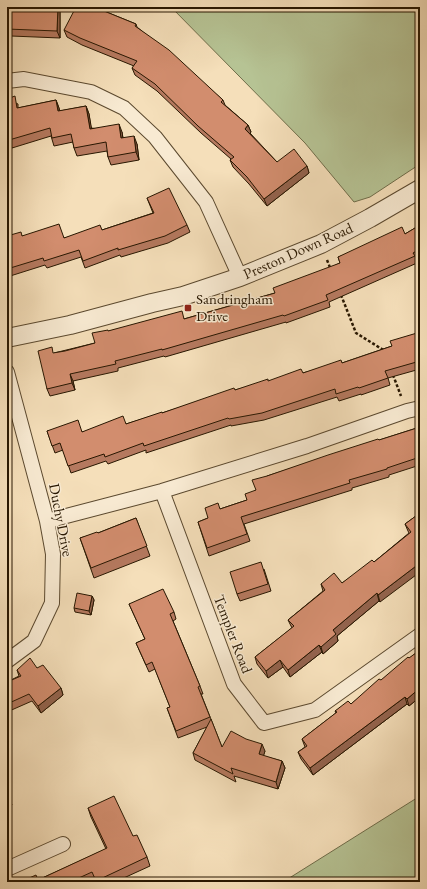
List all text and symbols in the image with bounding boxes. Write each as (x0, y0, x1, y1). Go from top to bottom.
street label: Preston Down Road (240, 218, 356, 283)
place label: Sandringham Drive (196, 289, 273, 325)
marker: Sandringham Drive (183, 303, 193, 313)
street label: Duchy Drive (45, 482, 78, 558)
street label: Templer Road (210, 592, 257, 676)

